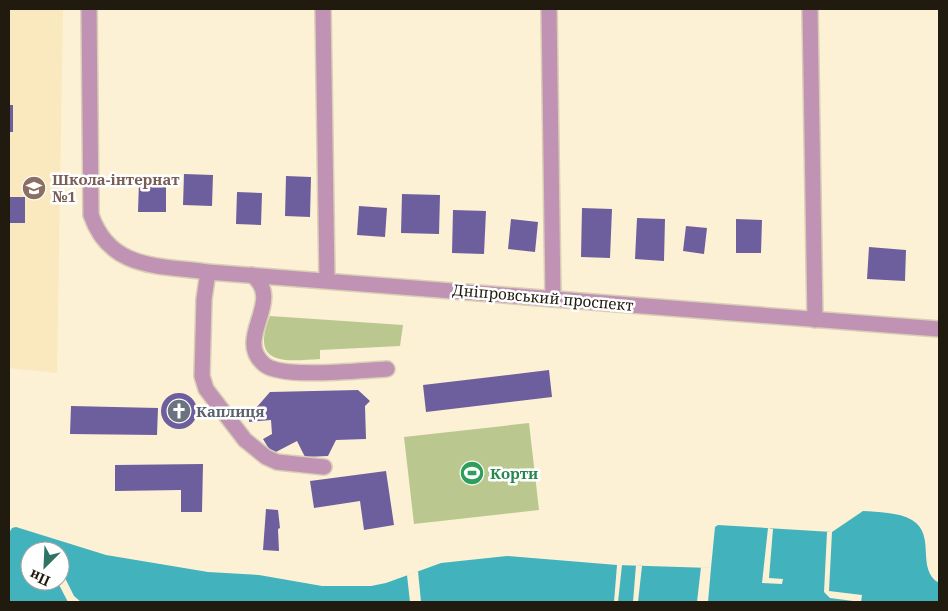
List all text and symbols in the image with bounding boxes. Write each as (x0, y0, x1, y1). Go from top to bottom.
place label: Школа-інтернат №1 (52, 169, 180, 206)
school or university icon: Школа-інтернат №1 (21, 175, 47, 201)
street label: Дніпровський проспект (452, 279, 634, 315)
church icon: Каплиця (166, 398, 192, 424)
place label: Каплиця (196, 401, 265, 421)
sports icon: Корти (459, 460, 485, 486)
place label: Корти (490, 463, 538, 483)
north arrow (20, 541, 70, 591)
text: Пн (26, 565, 53, 591)

